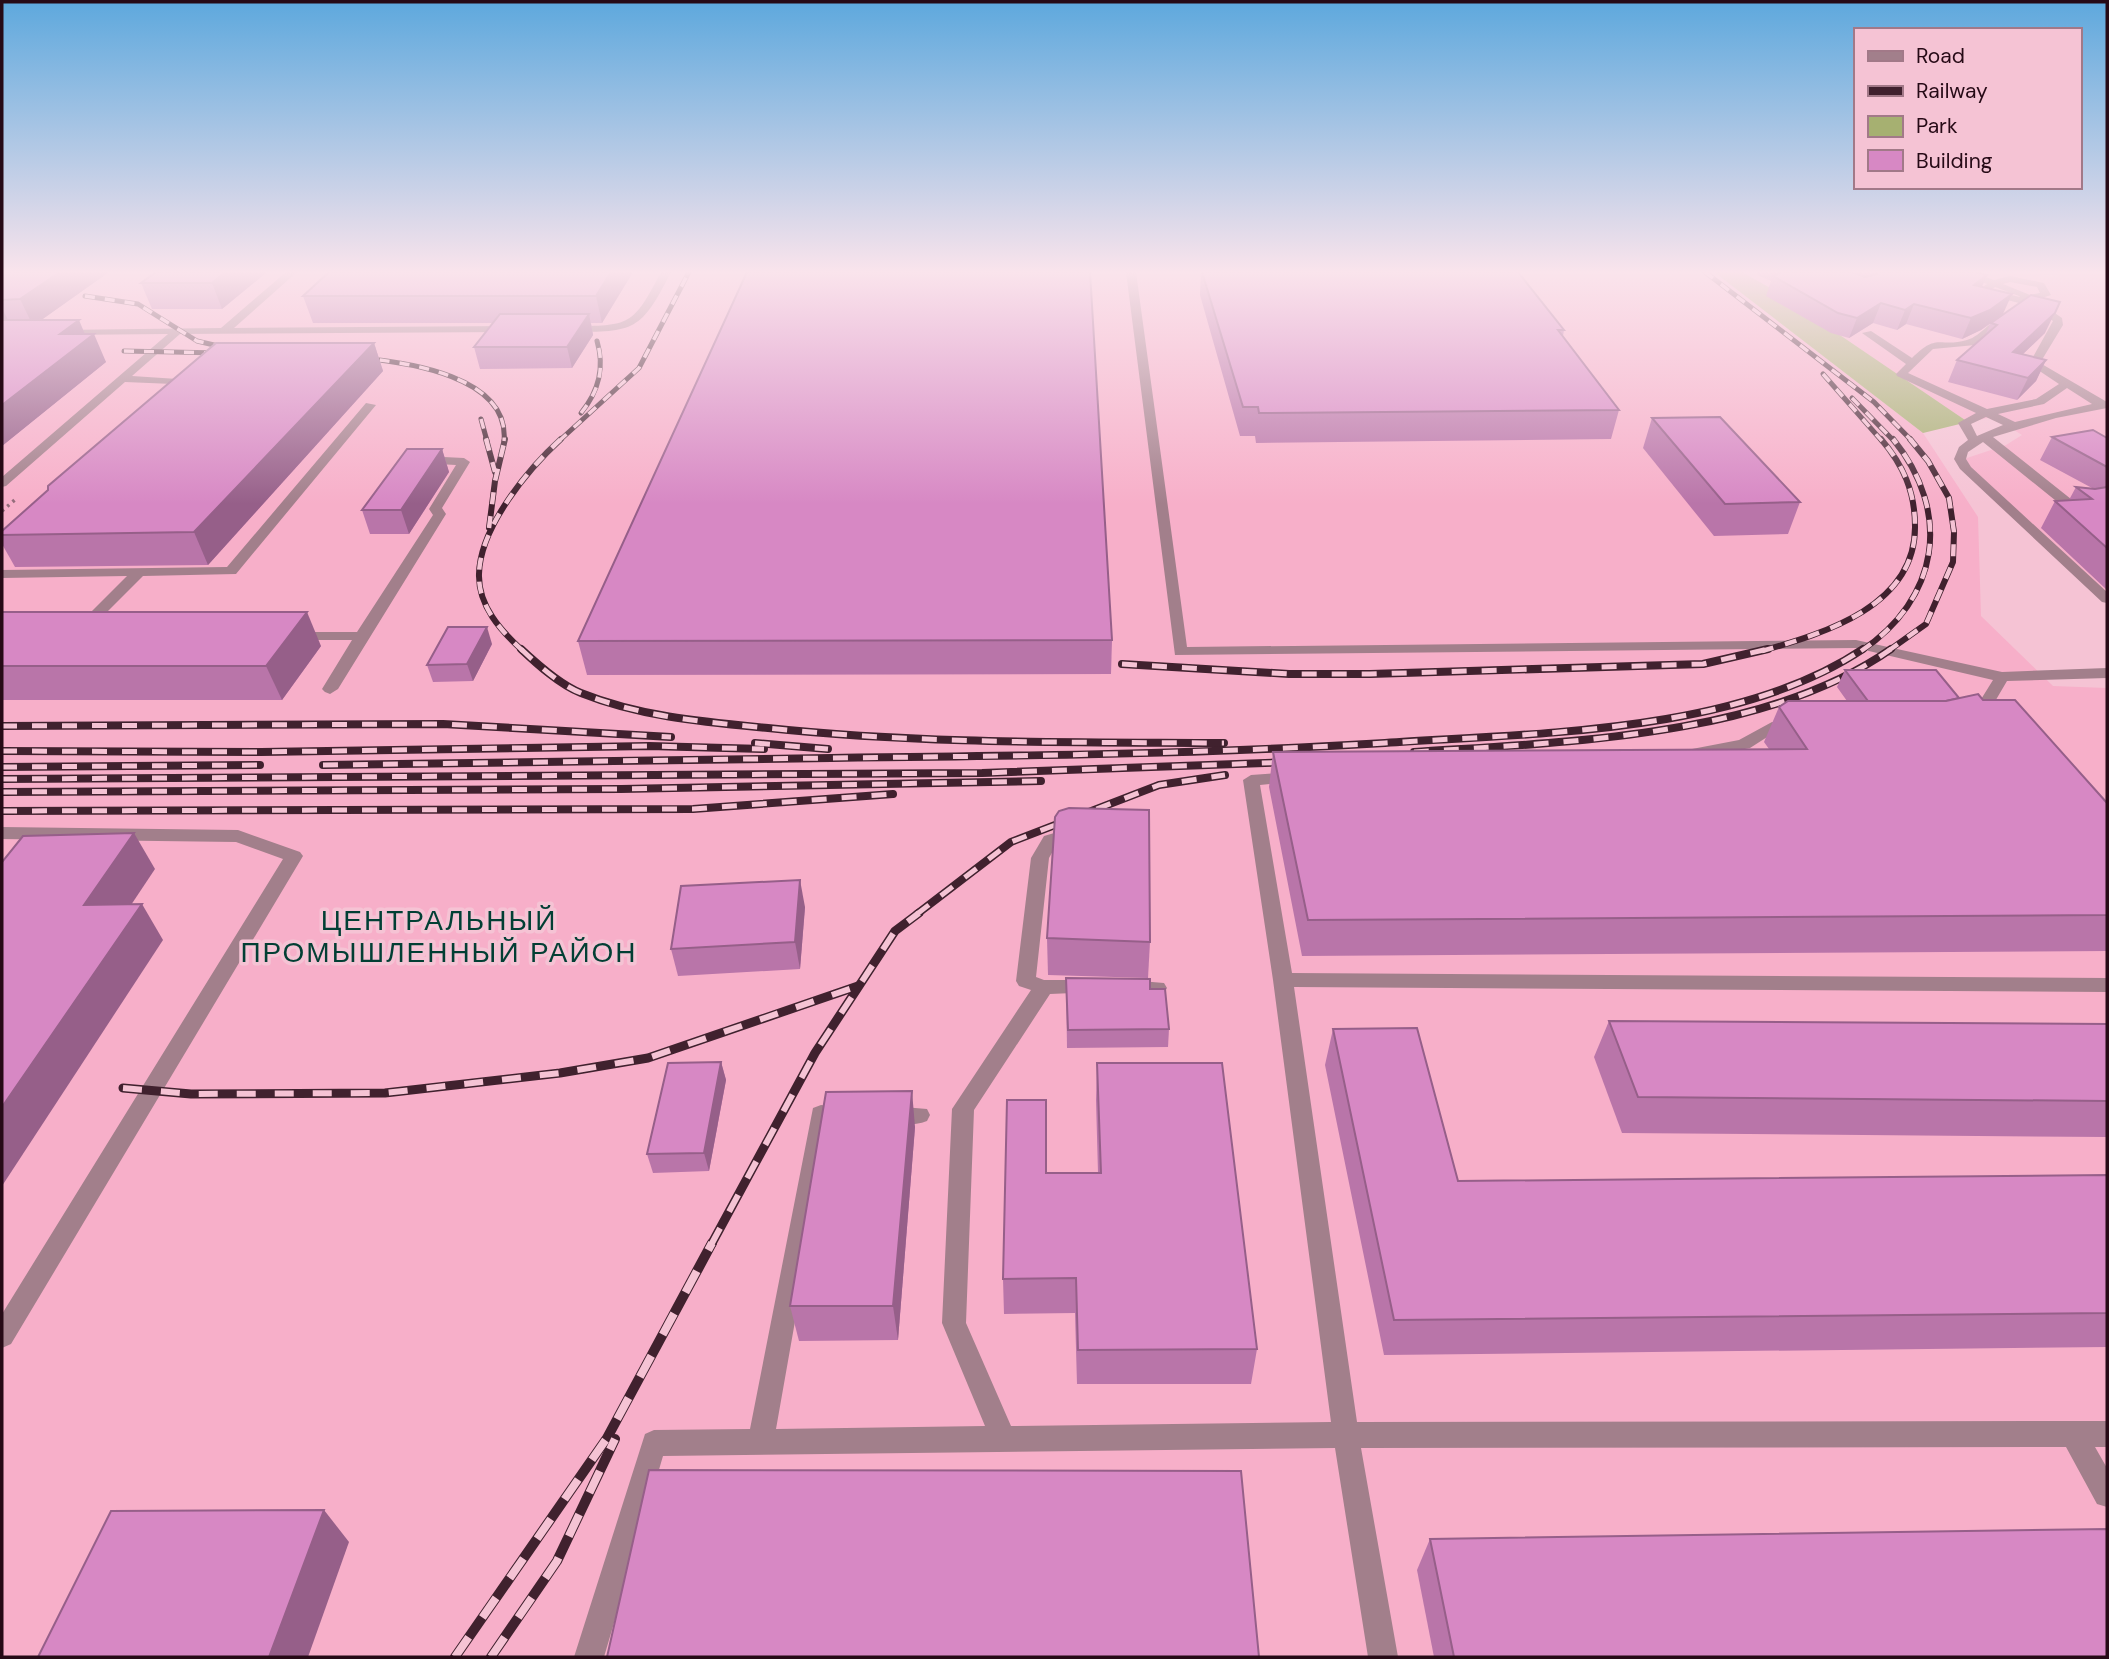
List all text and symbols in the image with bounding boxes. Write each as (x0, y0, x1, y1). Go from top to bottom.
legend (1854, 28, 2081, 189)
text: Road (1916, 42, 1965, 70)
text: Railway (1916, 77, 1988, 105)
text: Park (1916, 112, 1958, 140)
text: Building (1916, 147, 1993, 175)
district label: ЦЕНТРАЛЬНЫЙ ПРОМЫШЛЕННЫЙ РАЙОН (240, 902, 638, 971)

